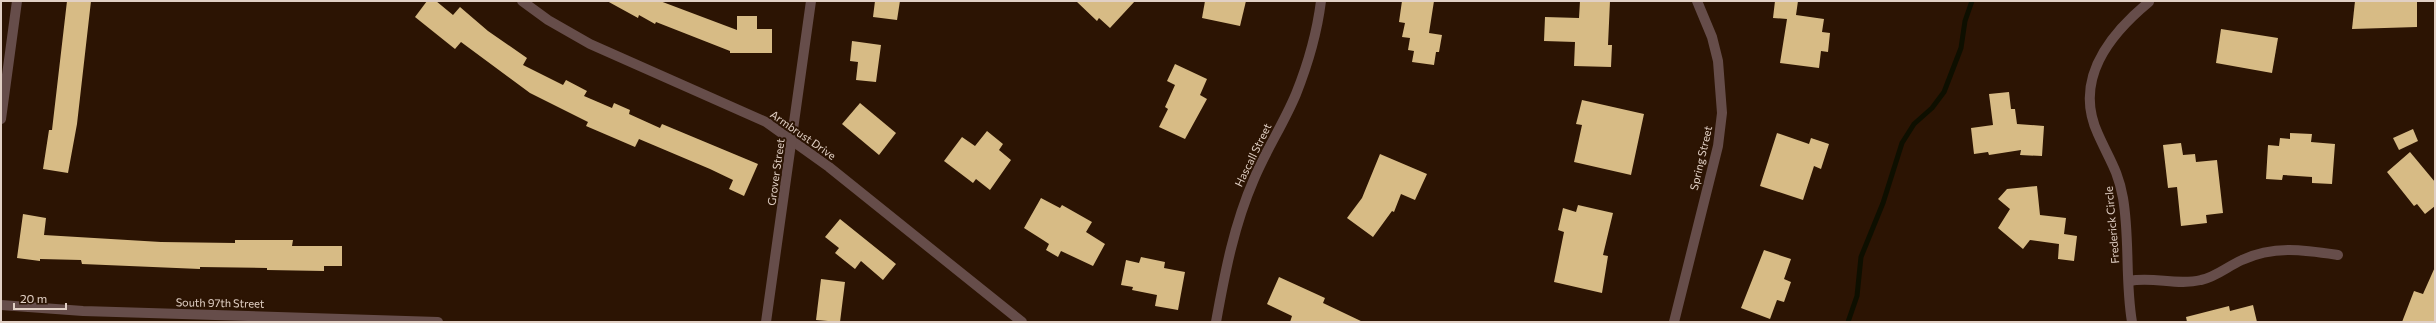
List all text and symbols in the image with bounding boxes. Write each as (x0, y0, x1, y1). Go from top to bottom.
street label: Armbrust Drive (768, 107, 839, 162)
street label: Hascall Street (1232, 120, 1274, 189)
street label: Spring Street (1687, 124, 1714, 191)
street label: Grover Street (764, 137, 787, 206)
street label: Frederick Circle (2102, 186, 2121, 264)
scale bar (14, 285, 66, 311)
text: 20 m (20, 291, 47, 305)
street label: South 97th Street (176, 295, 265, 310)

